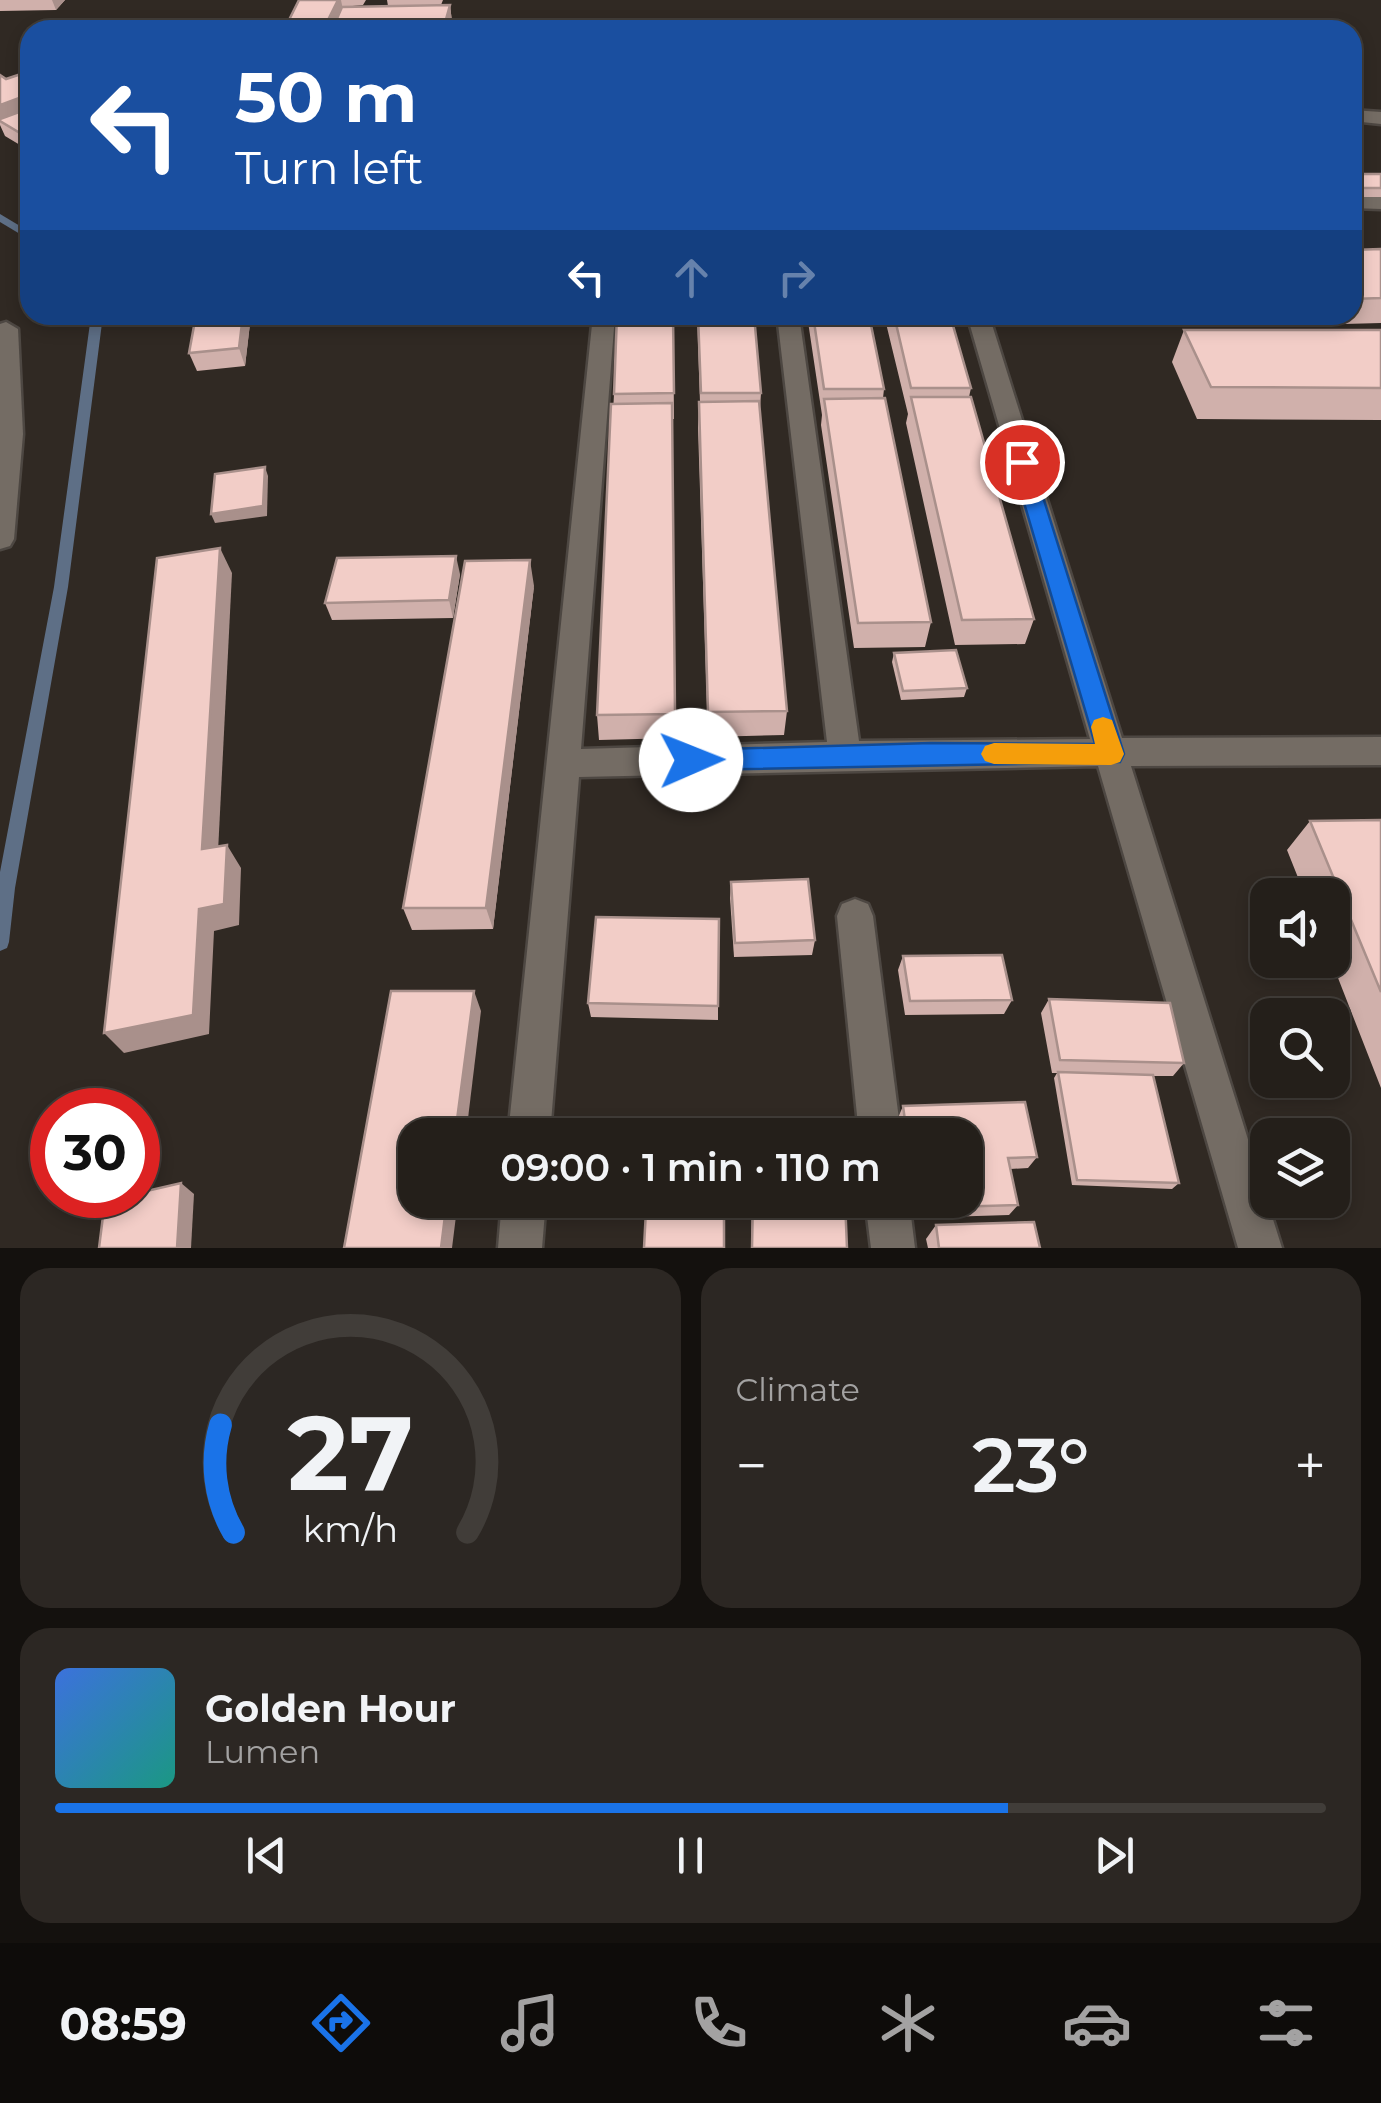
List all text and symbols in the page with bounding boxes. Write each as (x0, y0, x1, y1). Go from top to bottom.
text: 50 m (235, 54, 417, 140)
icon: left (70, 60, 200, 190)
text: Turn left (235, 140, 423, 195)
icon: left (559, 250, 614, 305)
icon: ahead (664, 250, 719, 305)
icon: right (769, 250, 824, 305)
pin (980, 420, 1065, 505)
icon: arrive (995, 435, 1050, 490)
position arrow (639, 708, 743, 812)
map controls (1250, 878, 1350, 1218)
button: sound (1250, 878, 1350, 978)
button: search (1250, 998, 1350, 1098)
speed limit sign: 30 (30, 1088, 160, 1218)
button: layers (1250, 1118, 1350, 1218)
text: 09:00 · 1 min · 110 m (500, 1144, 881, 1191)
text: Climate (736, 1370, 860, 1409)
text: 27 (287, 1389, 413, 1516)
text: 23° (972, 1419, 1090, 1511)
text: − (736, 1432, 767, 1499)
text: + (1294, 1432, 1326, 1499)
text: km/h (303, 1507, 398, 1551)
text: Golden Hour (205, 1685, 456, 1732)
text: Lumen (205, 1732, 320, 1771)
icon: previous (239, 1828, 294, 1883)
icon: pause (663, 1828, 718, 1883)
icon: next (1087, 1828, 1142, 1883)
icon: directions (306, 1988, 376, 2058)
icon: music (495, 1988, 565, 2058)
icon: phone (684, 1988, 754, 2058)
icon: climate (873, 1988, 943, 2058)
icon: car (1062, 1988, 1132, 2058)
icon: filters (1251, 1988, 1321, 2058)
text: 08:59 (60, 1996, 187, 2051)

